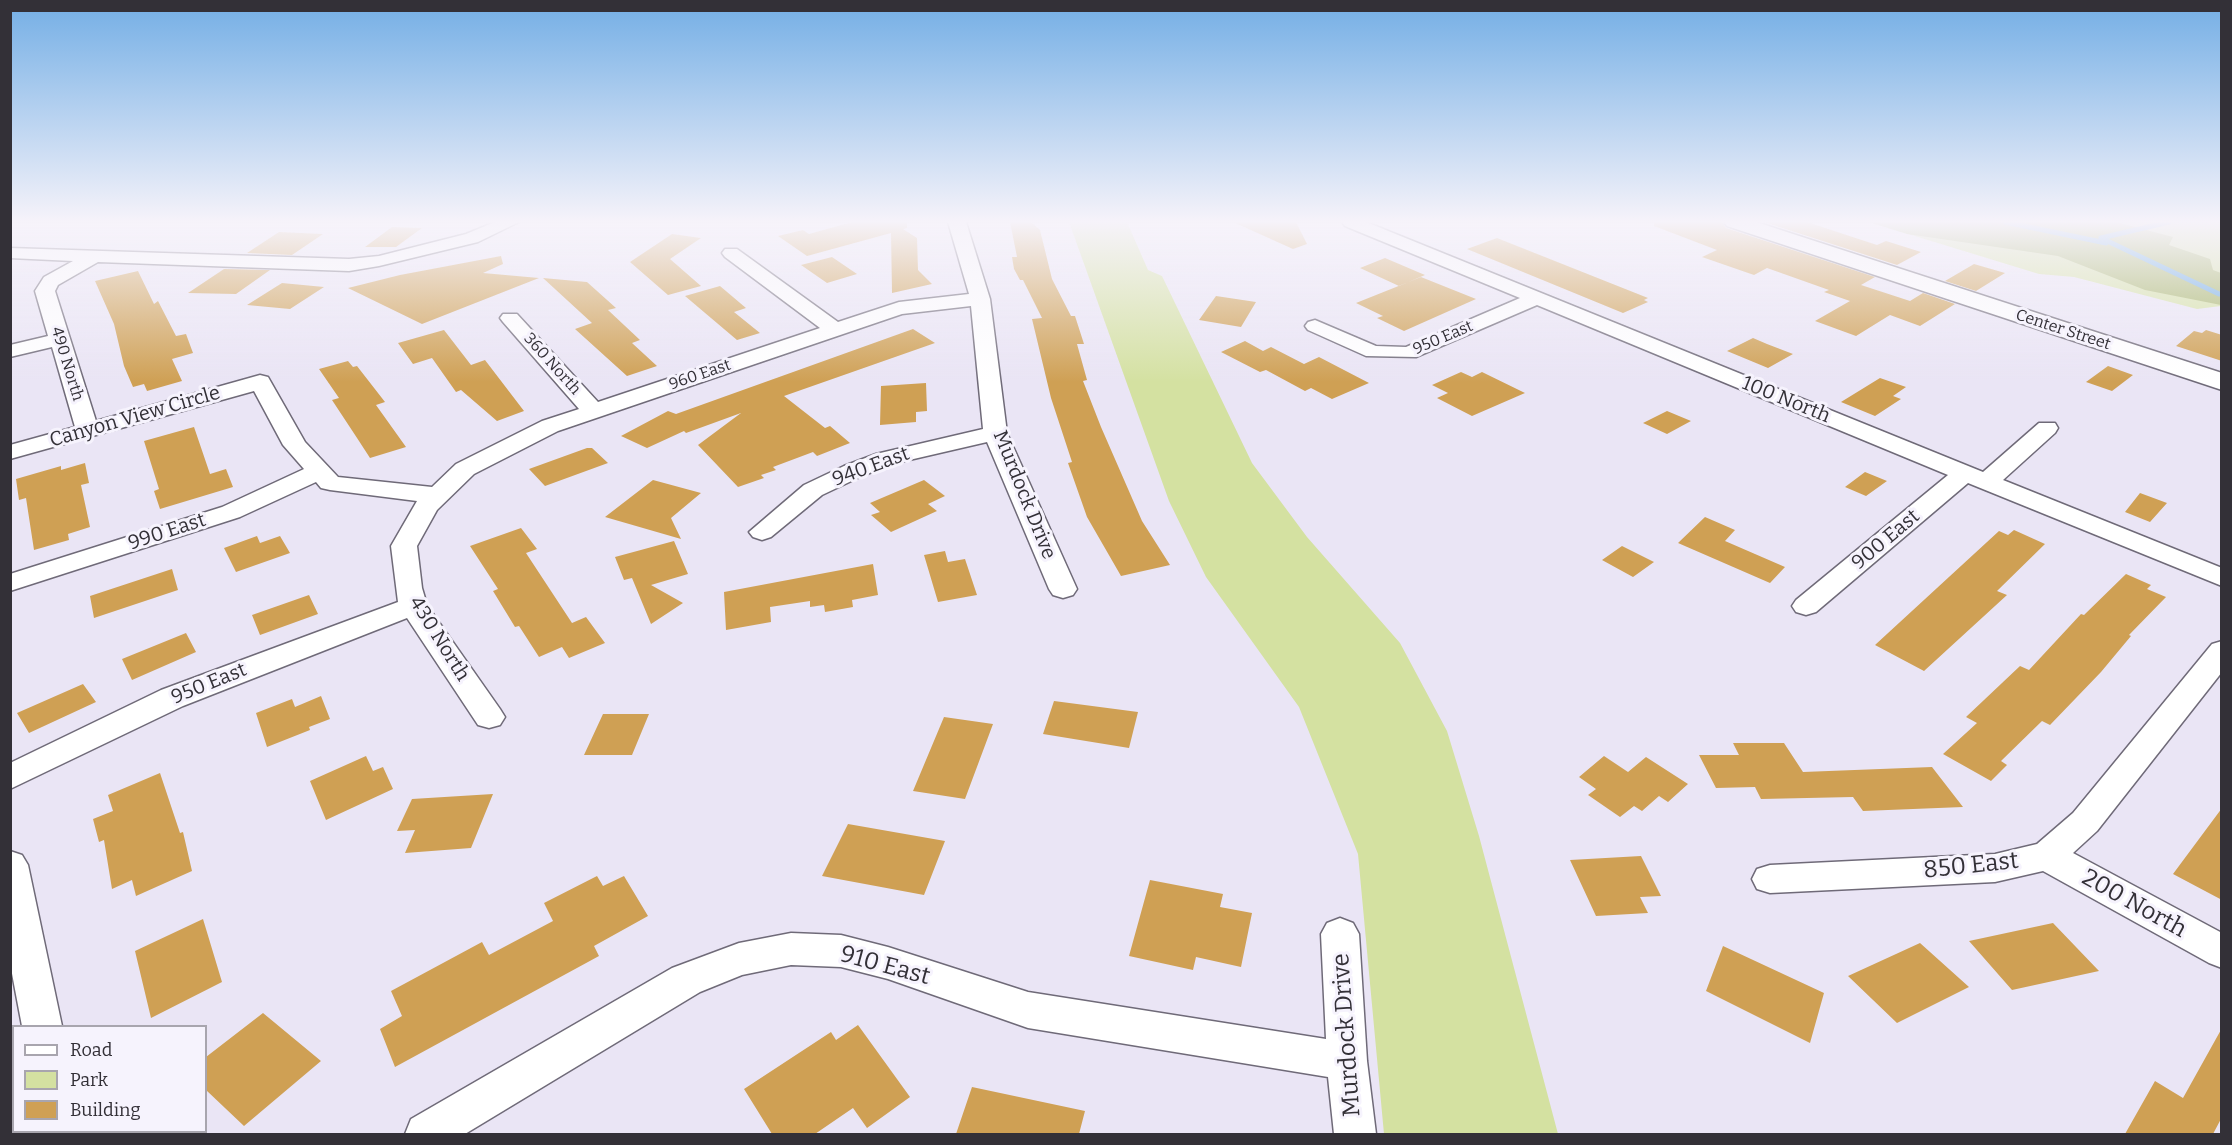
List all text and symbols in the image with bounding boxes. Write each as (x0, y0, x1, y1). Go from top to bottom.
street label: Center Street (2013, 306, 2113, 354)
street label: 950 East (1410, 317, 1476, 359)
street label: 490 North (47, 325, 87, 403)
street label: 360 North (519, 329, 585, 399)
street label: 960 East (667, 355, 733, 395)
street label: 100 North (1738, 371, 1834, 429)
street label: Canyon View Circle (47, 381, 223, 453)
street label: Murdock Drive (987, 427, 1061, 563)
street label: 940 East (829, 442, 913, 492)
street label: 900 East (1847, 505, 1925, 575)
street label: 990 East (125, 508, 209, 556)
street label: 430 North (404, 592, 474, 686)
street label: 950 East (168, 658, 250, 710)
street label: 850 East (1922, 847, 2020, 885)
street label: 200 North (2077, 864, 2191, 944)
street label: 910 East (837, 940, 933, 992)
street label: Murdock Drive (1327, 952, 1367, 1118)
legend (12, 1025, 207, 1133)
text: Road (70, 1039, 112, 1061)
text: Park (70, 1069, 108, 1091)
text: Building (70, 1099, 141, 1121)

